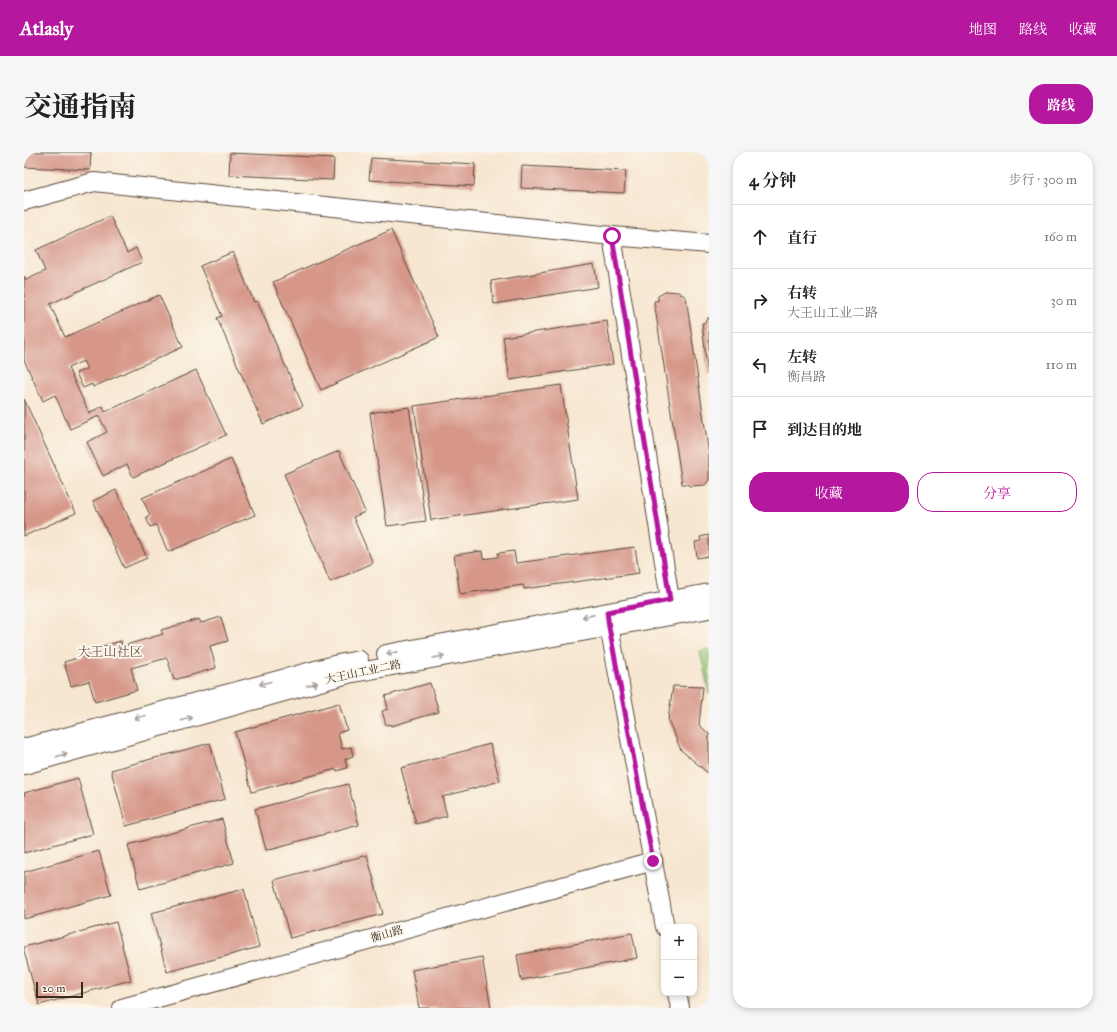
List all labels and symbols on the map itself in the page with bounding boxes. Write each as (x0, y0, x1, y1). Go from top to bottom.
route start (603, 227, 621, 245)
one-way arrow (582, 612, 595, 620)
district label: 大王山社区 (77, 644, 143, 660)
one-way arrow (386, 650, 399, 658)
one-way arrow (432, 653, 445, 661)
street label: 大王山工业二路 (324, 658, 402, 686)
one-way arrow (259, 680, 272, 687)
one-way arrow (305, 680, 318, 687)
one-way arrow (133, 714, 146, 721)
one-way arrow (180, 715, 193, 723)
one-way arrow (55, 751, 68, 758)
route end (644, 852, 662, 870)
street label: 衡山路 (369, 923, 405, 945)
scale bar (36, 980, 83, 999)

